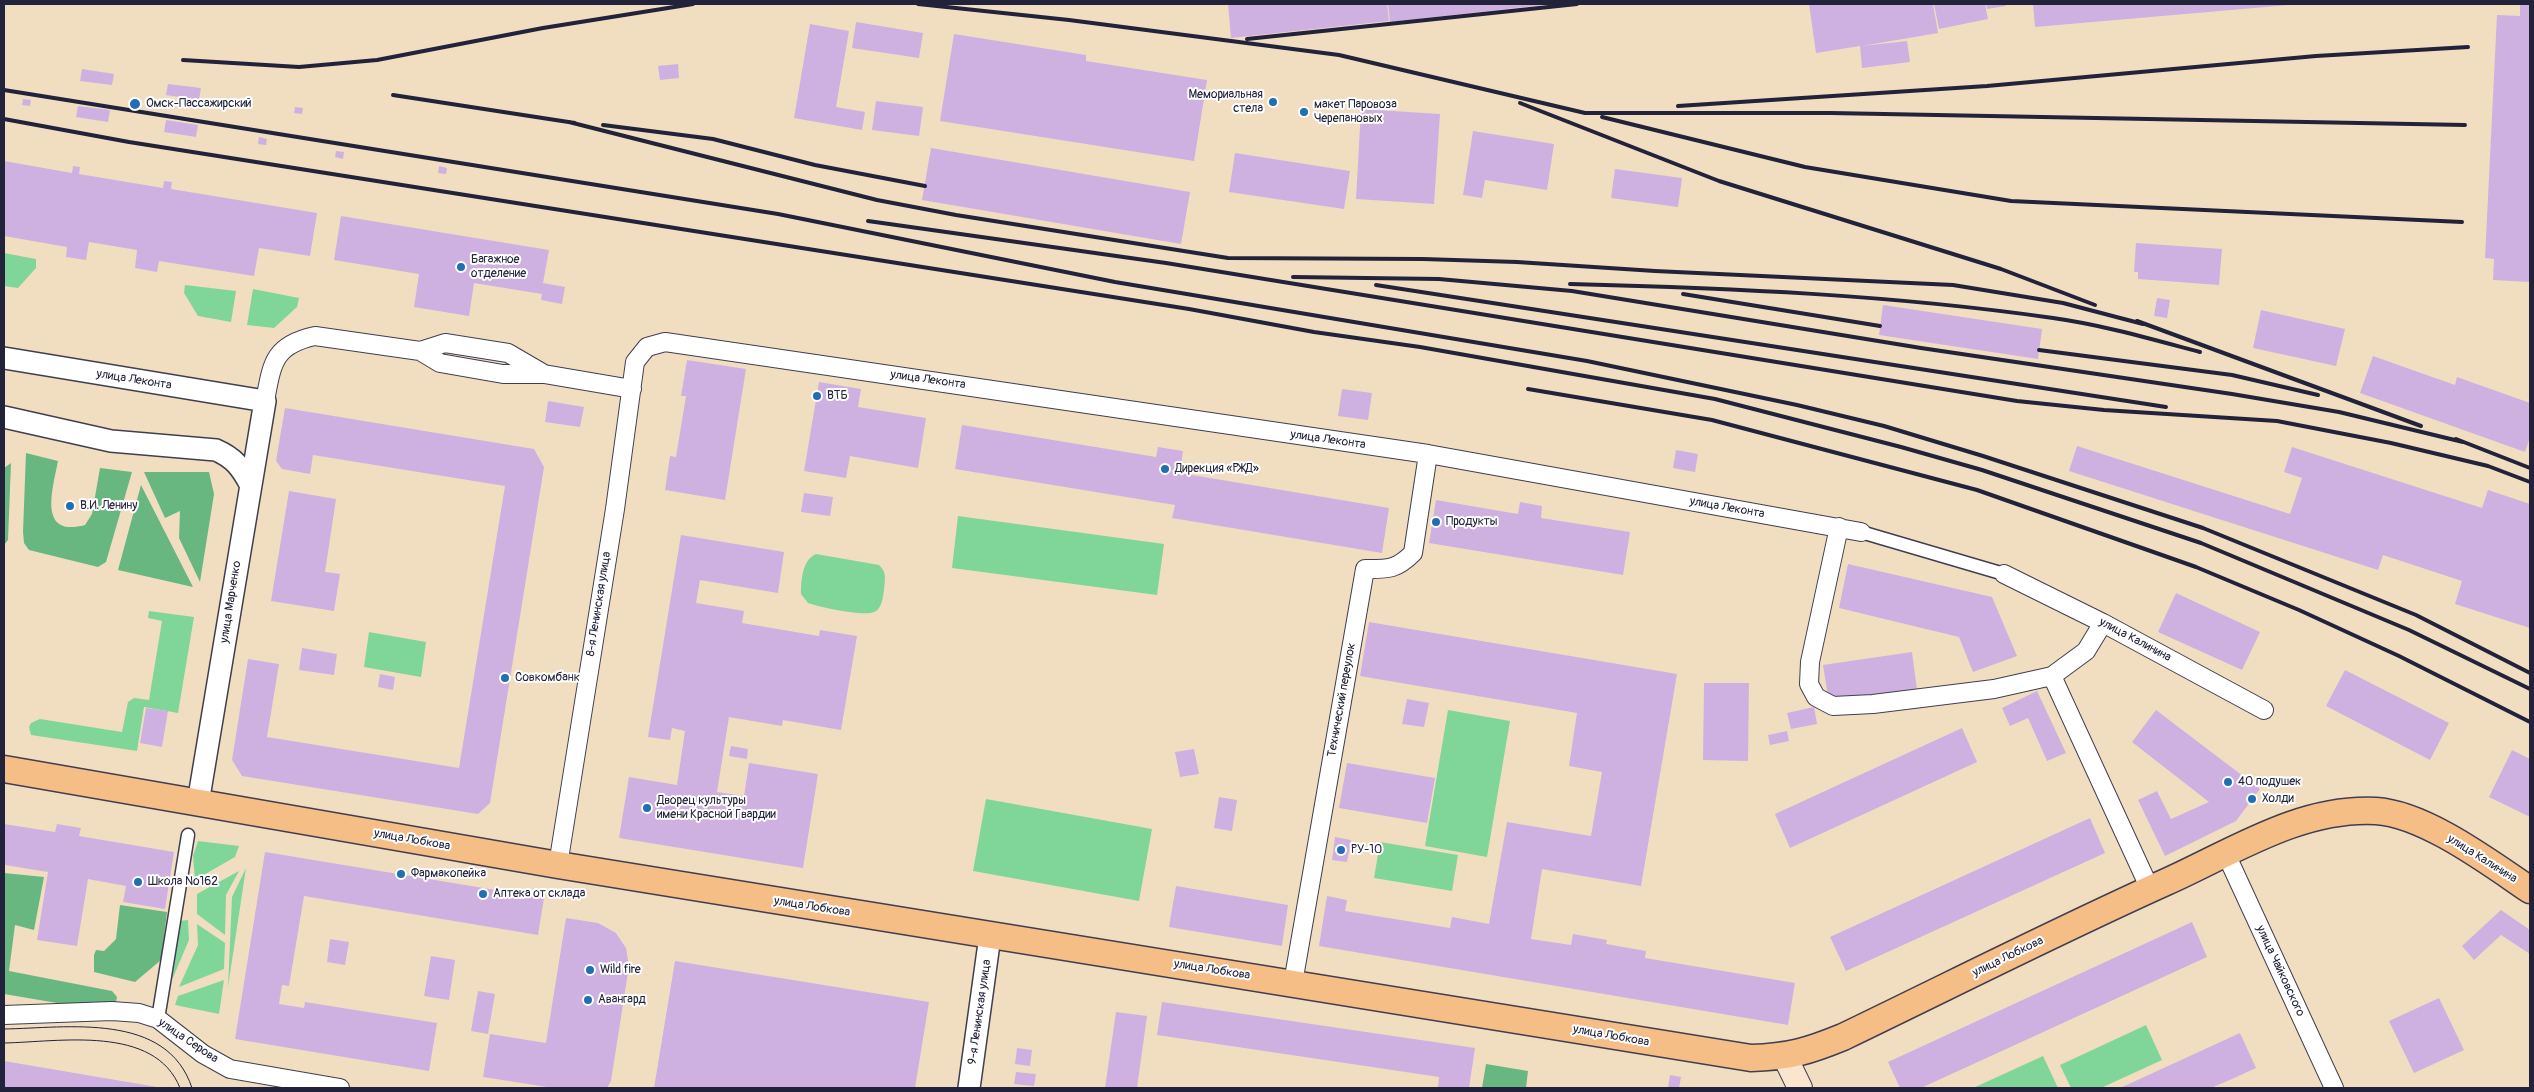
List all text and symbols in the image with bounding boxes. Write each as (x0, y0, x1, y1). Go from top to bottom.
place label: Мемориальная стела (1188, 88, 1263, 116)
marker: Мемориальная стела (1267, 96, 1279, 108)
marker: Омск-Пассажирский (128, 97, 142, 111)
place label: Омск-Пассажирский (146, 97, 252, 111)
place label: макет Паровоза Черепановых (1314, 98, 1397, 126)
marker: макет Паровоза Черепановых (1298, 106, 1310, 118)
place label: Багажное отделение (471, 253, 526, 281)
marker: Багажное отделение (455, 261, 467, 273)
street label: улица Леконта (95, 367, 173, 393)
street label: улица Леконта (889, 368, 967, 392)
place label: ВТБ (827, 389, 848, 403)
marker: ВТБ (811, 390, 823, 402)
street label: улица Леконта (1289, 428, 1367, 452)
place label: Дирекция «РЖД» (1175, 462, 1259, 476)
marker: Дирекция «РЖД» (1159, 463, 1171, 475)
street label: улица Леконта (1688, 494, 1766, 522)
place label: В.И. Ленину (80, 499, 137, 513)
marker: В.И. Ленину (64, 500, 76, 512)
place label: Продукты (1446, 515, 1498, 529)
marker: Продукты (1430, 516, 1442, 528)
street label: 8-я Ленинская улица (584, 551, 614, 657)
street label: улица Марченко (217, 560, 245, 644)
street label: улица Калинина (2097, 615, 2173, 665)
street label: Технический переулок (1325, 642, 1359, 758)
place label: Совкомбанк (515, 671, 580, 685)
marker: Совкомбанк (499, 672, 511, 684)
place label: 40 подушек (2238, 775, 2301, 789)
marker: 40 подушек (2222, 776, 2234, 788)
place label: Холди (2262, 792, 2294, 806)
marker: Холди (2246, 793, 2258, 805)
place label: Дворец культуры имени Красной Гвардии (657, 794, 776, 822)
marker: Дворец культуры имени Красной Гвардии (641, 802, 653, 814)
street label: улица Лобкова (373, 826, 451, 854)
street label: улица Калинина (2444, 832, 2520, 886)
place label: РУ-10 (1351, 843, 1382, 857)
marker: РУ-10 (1335, 844, 1347, 856)
place label: Фармакопейка (411, 867, 486, 881)
marker: Фармакопейка (395, 868, 407, 880)
place label: Школа №162 (148, 875, 218, 889)
marker: Школа №162 (132, 876, 144, 888)
place label: Аптека от склада (493, 887, 585, 901)
marker: Аптека от склада (477, 888, 489, 900)
street label: улица Лобкова (773, 894, 851, 920)
street label: улица Чайковского (2253, 923, 2307, 1019)
street label: улица Лобкова (1970, 934, 2046, 980)
street label: улица Лобкова (1173, 957, 1251, 983)
street label: 9-я Ленинская улица (965, 959, 995, 1065)
place label: Wild fire (600, 963, 641, 977)
marker: Wild fire (584, 964, 596, 976)
place label: Авангард (598, 993, 646, 1007)
marker: Авангард (582, 994, 594, 1006)
street label: улица Серова (155, 1016, 221, 1066)
street label: улица Лобкова (1572, 1022, 1650, 1050)

